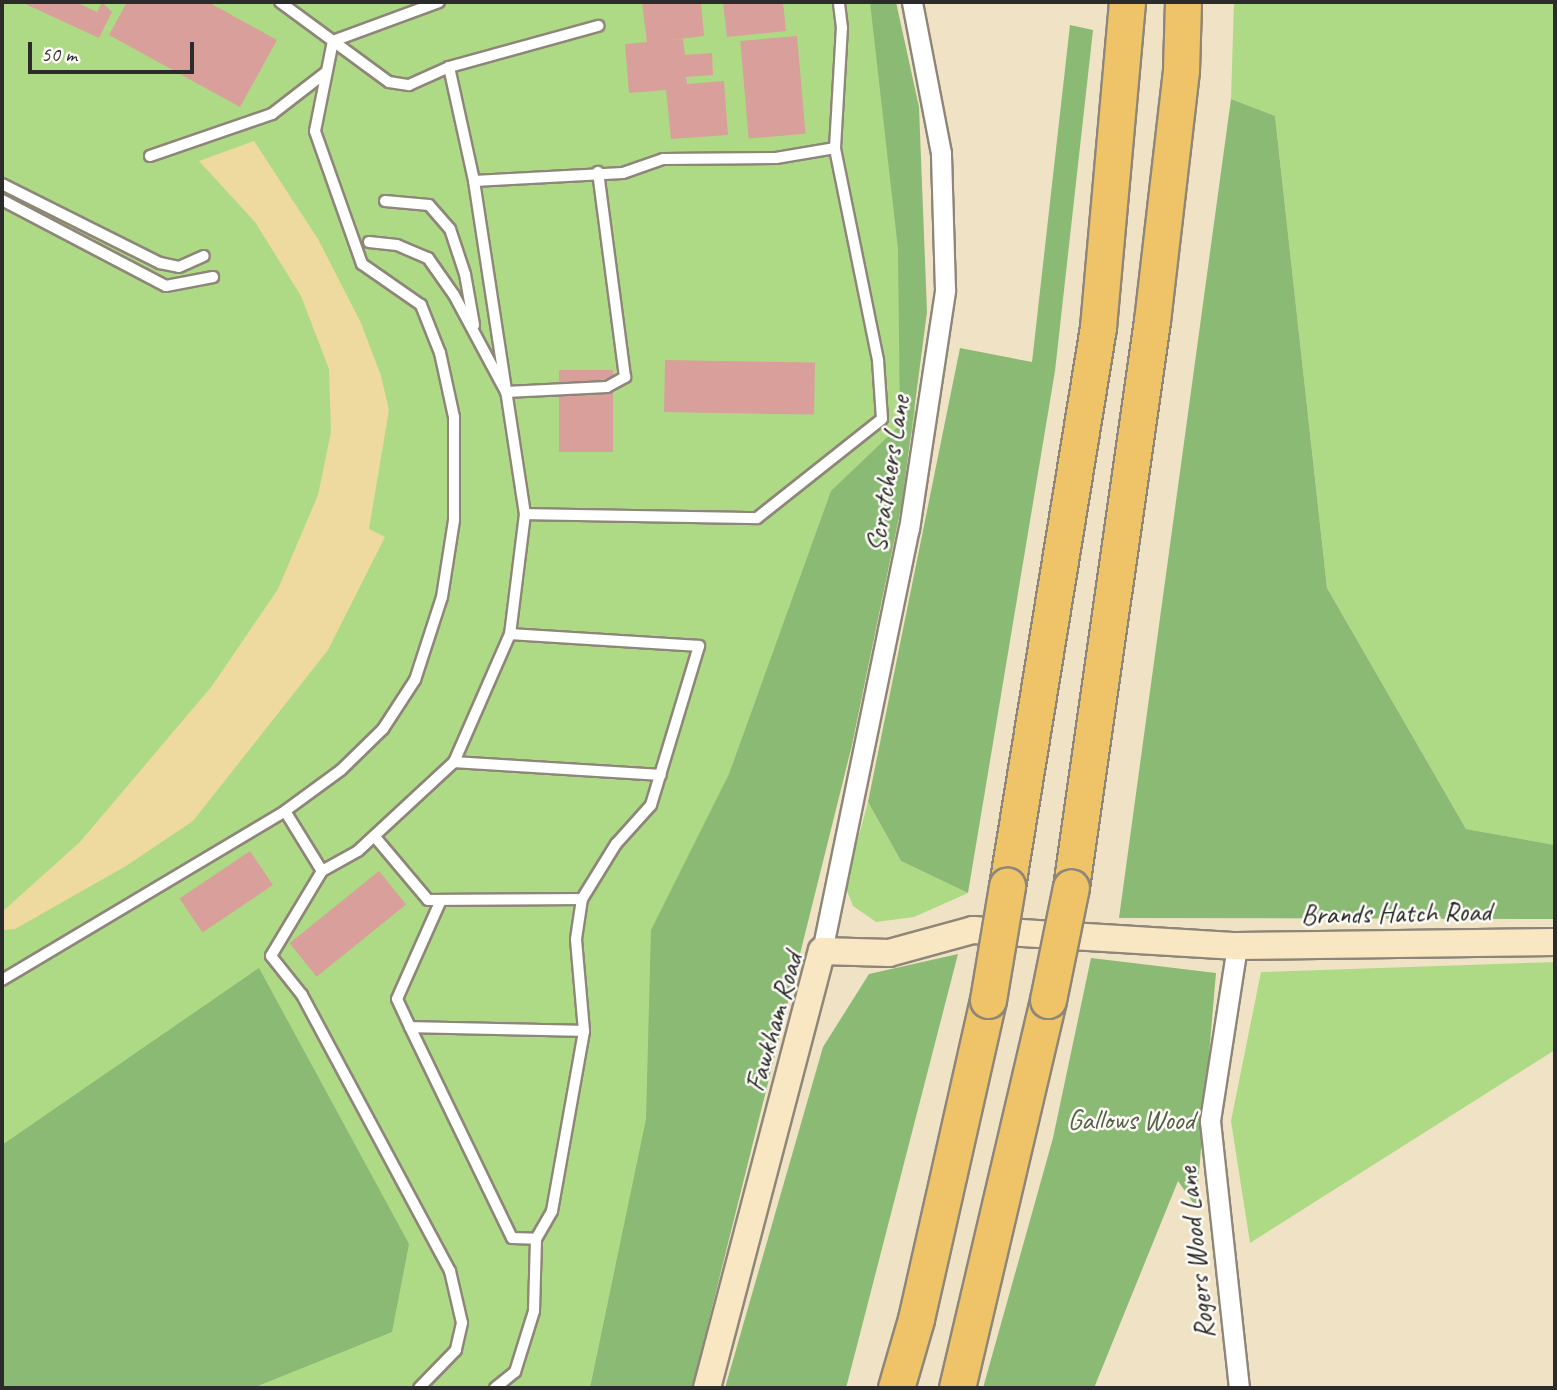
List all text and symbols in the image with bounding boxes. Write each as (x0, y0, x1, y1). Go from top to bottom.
scale bar (32, 28, 198, 72)
text: 50 m (41, 41, 77, 67)
street label: Scratchers Lane (859, 393, 917, 555)
street label: Brands Hatch Road (1301, 895, 1491, 931)
street label: Fawkham Road (738, 949, 810, 1095)
park label: Gallows Wood (1068, 1103, 1194, 1137)
street label: Rogers Wood Lane (1170, 1165, 1222, 1341)

